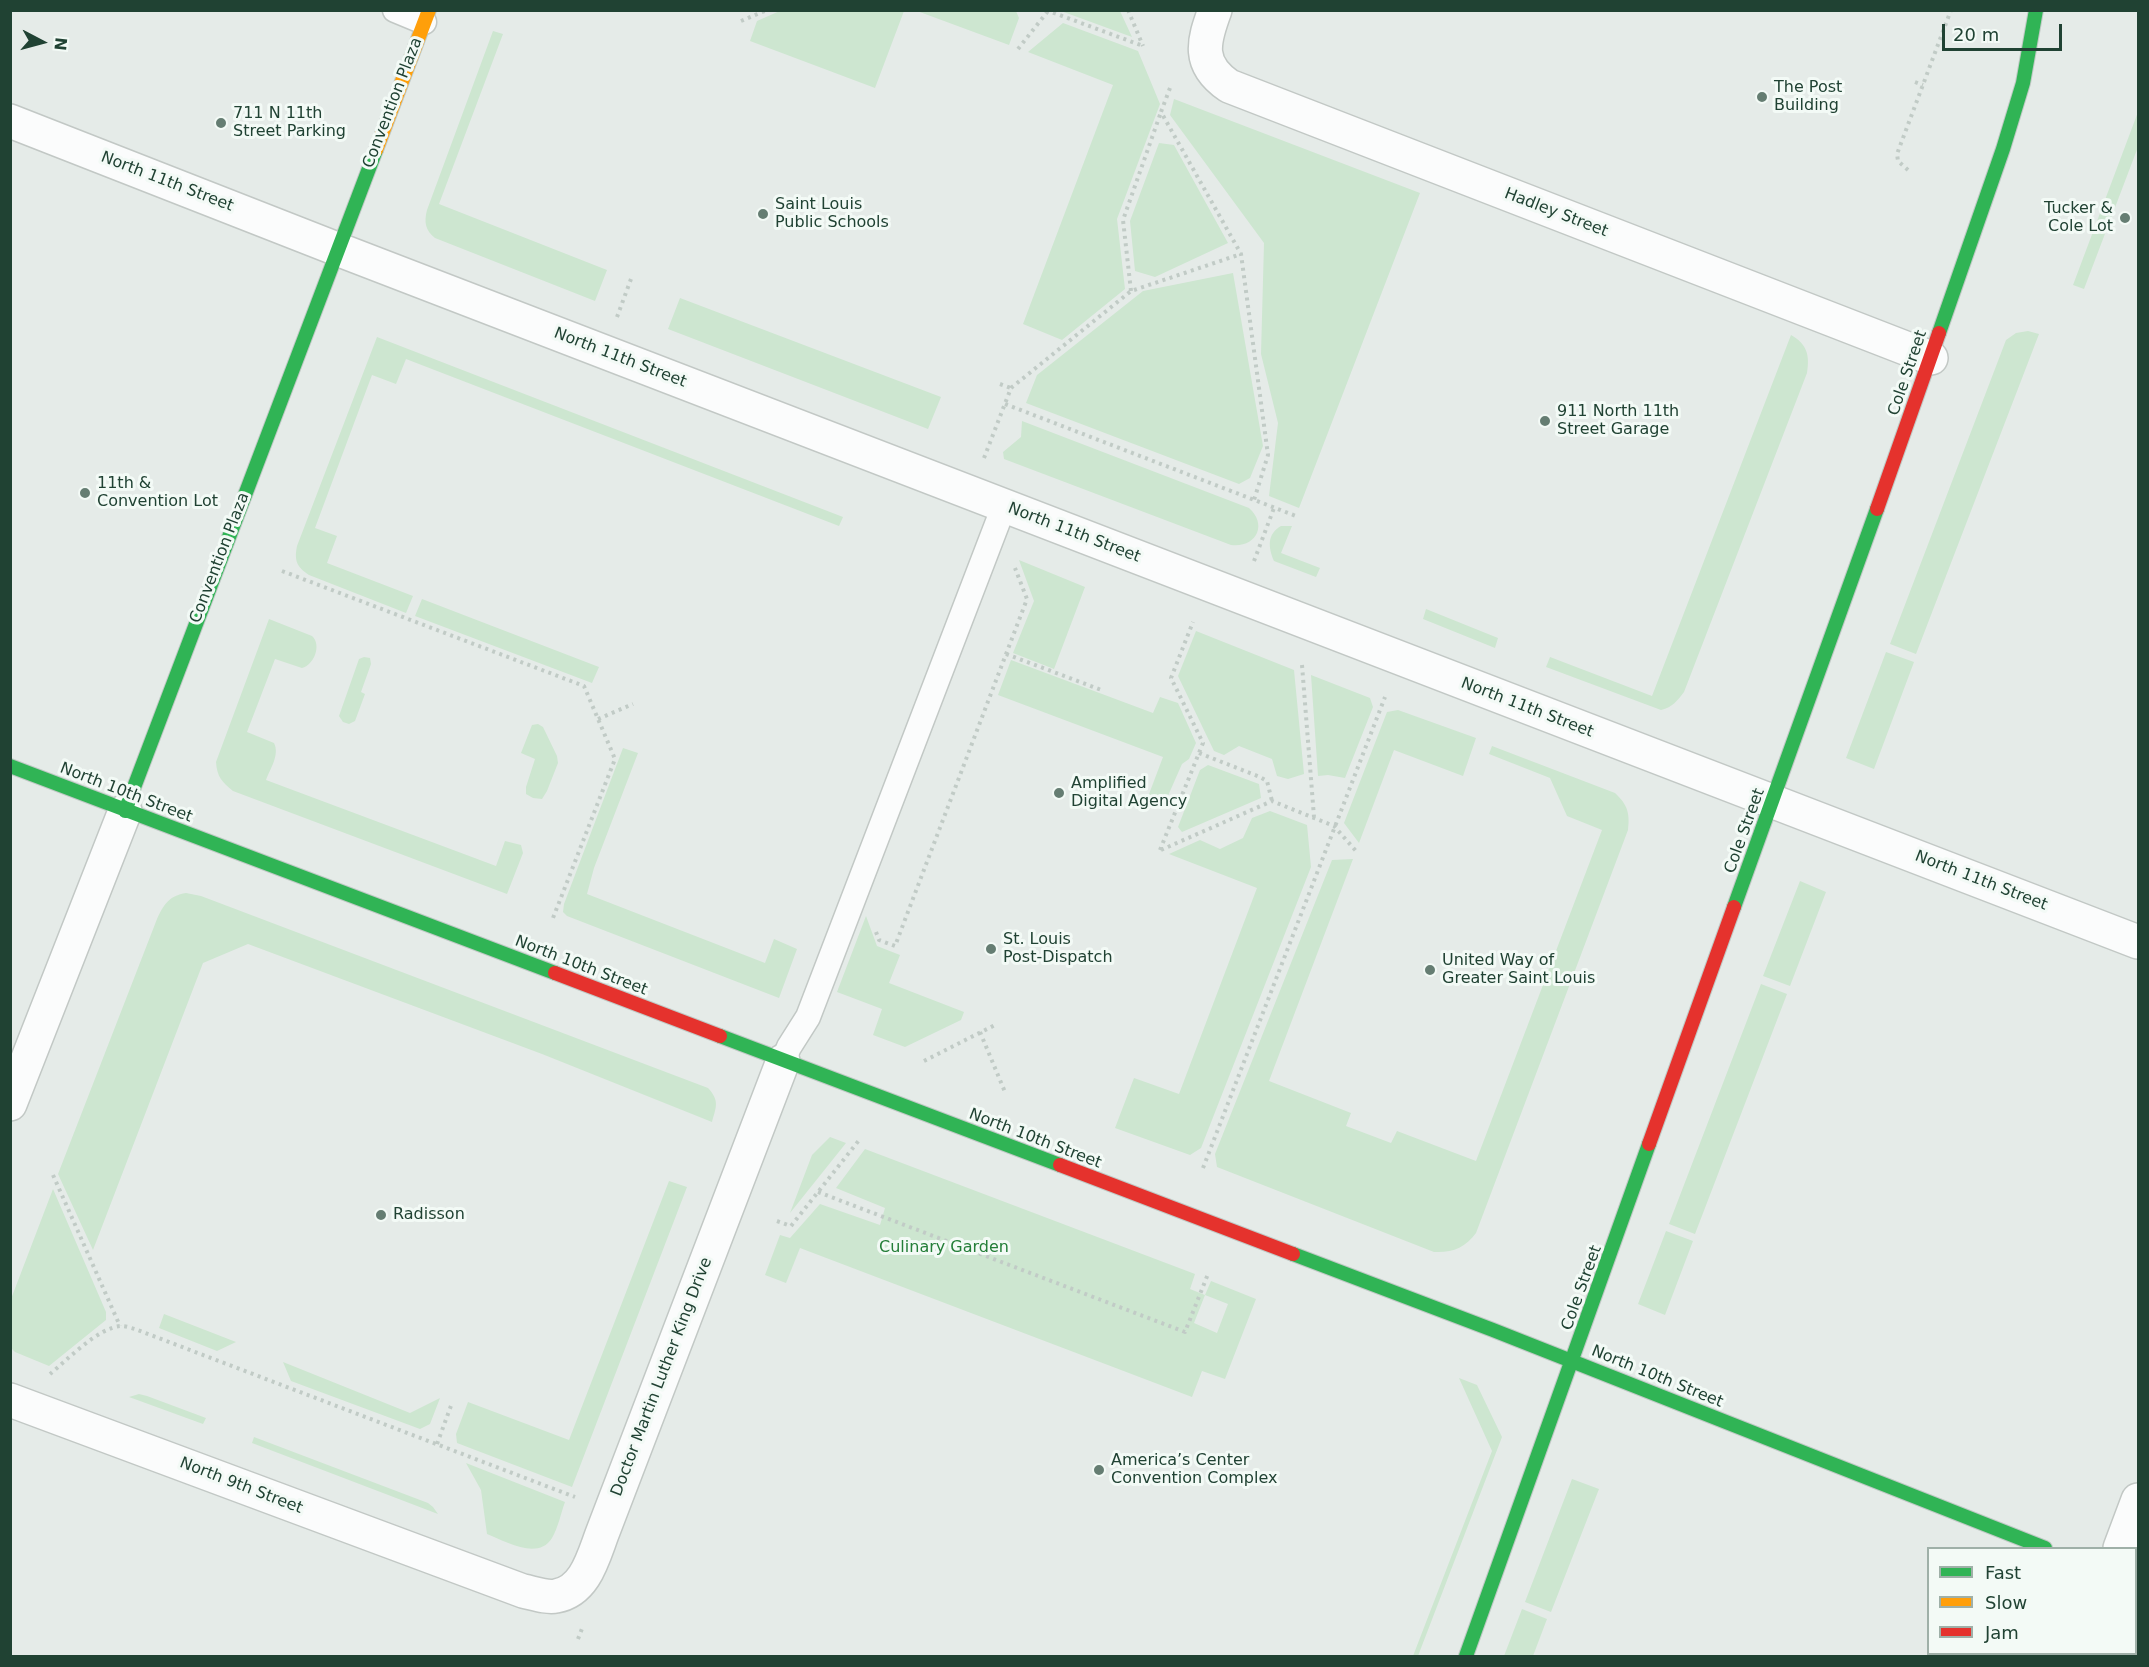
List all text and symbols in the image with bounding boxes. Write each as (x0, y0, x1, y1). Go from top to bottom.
north arrow (12, 12, 72, 72)
scale bar (1945, 12, 2065, 50)
text: 20 m (1953, 24, 1999, 45)
street label: Convention Plaza (359, 35, 427, 171)
text: N (50, 36, 71, 52)
place label: The Post Building (1774, 78, 1842, 116)
marker: The Post Building (1755, 90, 1769, 104)
place label: 711 N 11th Street Parking (233, 104, 346, 142)
marker: 711 N 11th Street Parking (214, 116, 228, 130)
street label: North 11th Street (98, 148, 236, 216)
street label: Hadley Street (1501, 184, 1611, 242)
place label: Saint Louis Public Schools (775, 195, 889, 233)
place label: Tucker & Cole Lot (2044, 199, 2113, 237)
marker: Saint Louis Public Schools (756, 207, 770, 221)
marker: Tucker & Cole Lot (2118, 211, 2132, 225)
street label: North 11th Street (551, 324, 689, 392)
street label: Cole Street (1884, 328, 1932, 418)
place label: 911 North 11th Street Garage (1557, 402, 1679, 440)
marker: 911 North 11th Street Garage (1538, 414, 1552, 428)
place label: 11th & Convention Lot (97, 474, 218, 512)
marker: 11th & Convention Lot (78, 486, 92, 500)
street label: Convention Plaza (186, 490, 254, 626)
street label: North 11th Street (1005, 499, 1143, 567)
street label: North 11th Street (1458, 674, 1596, 742)
street label: North 10th Street (57, 759, 195, 827)
place label: Amplified Digital Agency (1071, 774, 1187, 812)
marker: Amplified Digital Agency (1052, 786, 1066, 800)
street label: Cole Street (1721, 786, 1769, 876)
street label: North 11th Street (1912, 847, 2050, 915)
place label: St. Louis Post-Dispatch (1003, 930, 1113, 968)
street label: North 10th Street (512, 932, 650, 1000)
marker: St. Louis Post-Dispatch (984, 942, 998, 956)
place label: United Way of Greater Saint Louis (1442, 951, 1595, 989)
marker: United Way of Greater Saint Louis (1423, 963, 1437, 977)
street label: North 10th Street (966, 1105, 1104, 1173)
place label: Radisson (393, 1205, 465, 1225)
marker: Radisson (374, 1208, 388, 1222)
park label: Culinary Garden (879, 1238, 1009, 1258)
street label: Cole Street (1558, 1243, 1606, 1333)
street label: Doctor Martin Luther King Drive (607, 1255, 717, 1499)
street label: North 10th Street (1588, 1342, 1726, 1412)
place label: America’s Center Convention Complex (1111, 1451, 1277, 1489)
street label: North 9th Street (177, 1454, 305, 1518)
marker: America’s Center Convention Complex (1092, 1463, 1106, 1477)
legend (1927, 1547, 2137, 1655)
text: Fast (1985, 1562, 2021, 1583)
text: Slow (1985, 1592, 2027, 1613)
text: Jam (1985, 1622, 2019, 1643)

